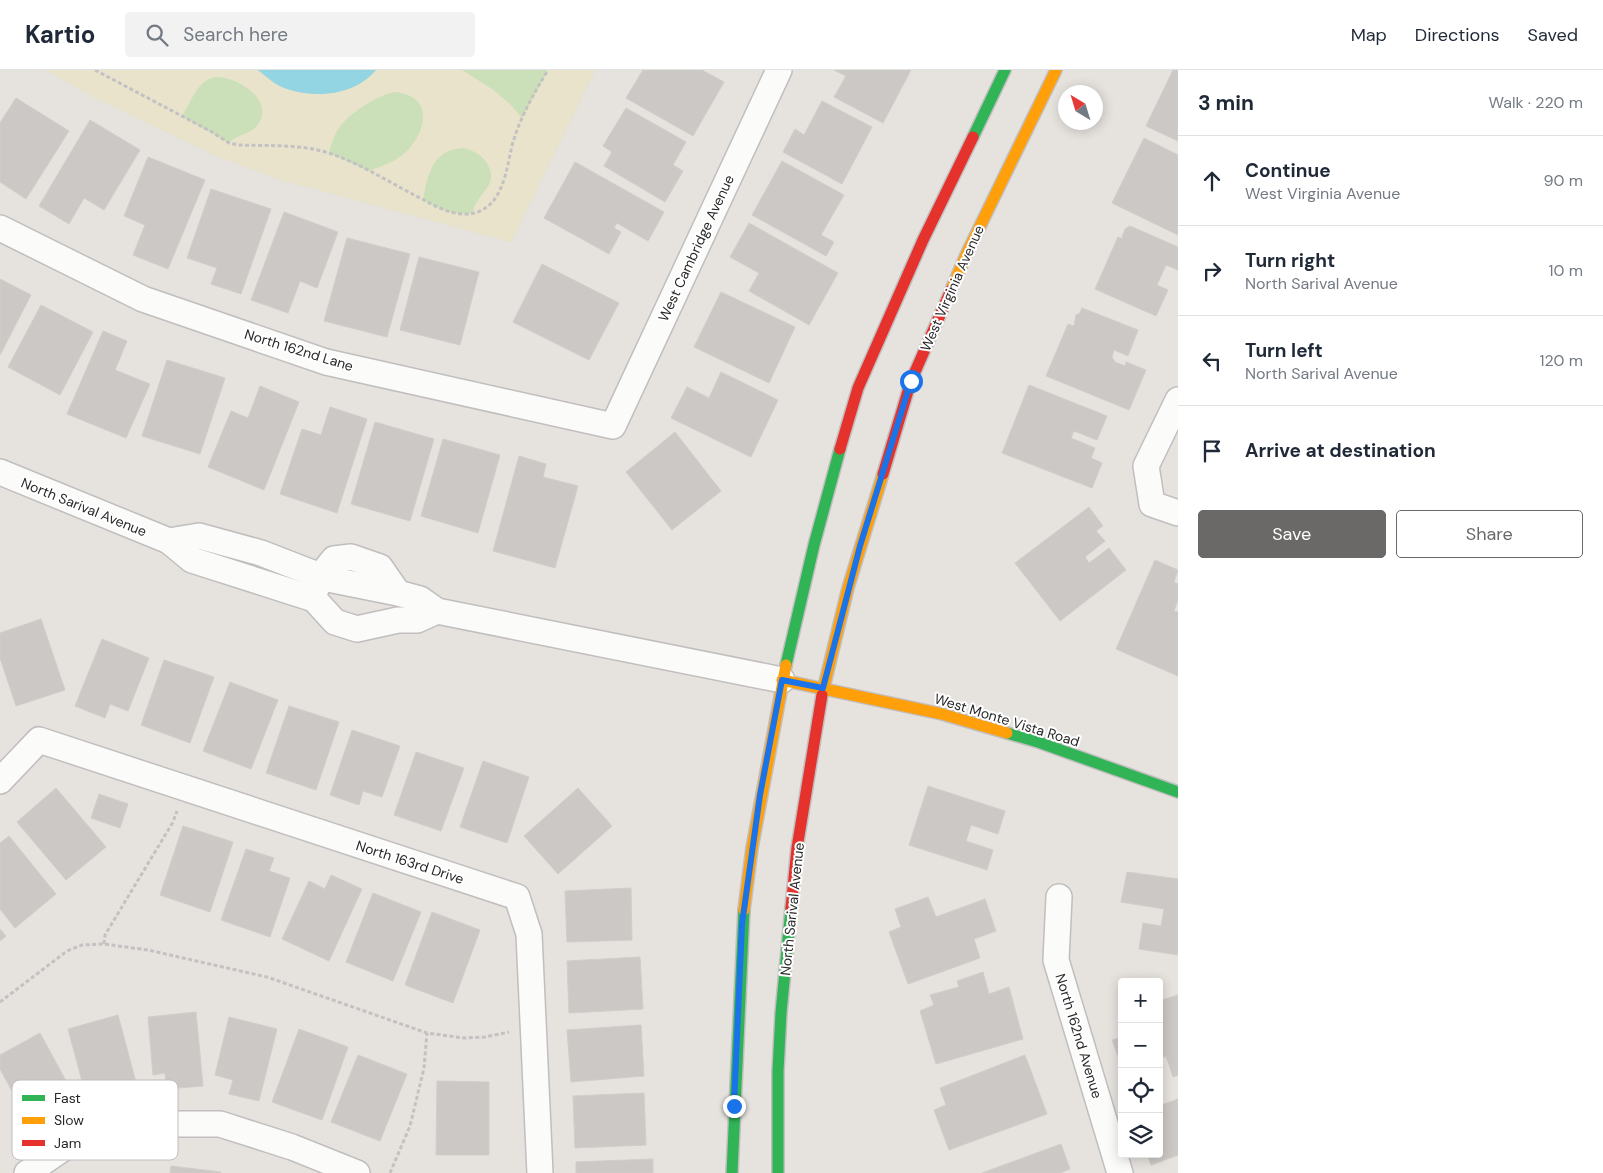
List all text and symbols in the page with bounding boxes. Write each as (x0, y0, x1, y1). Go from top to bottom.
search box (125, 12, 475, 57)
text: Kartio (25, 19, 95, 50)
icon: search (143, 21, 171, 49)
text: Search here (183, 22, 288, 47)
text: Map (1351, 23, 1387, 47)
text: Directions (1415, 23, 1500, 47)
text: Saved (1528, 23, 1578, 47)
north arrow (1058, 85, 1103, 130)
text: 3 min (1198, 89, 1254, 117)
text: Walk · 220 m (1489, 92, 1583, 113)
text: Continue (1245, 158, 1331, 183)
icon: ahead (1198, 167, 1226, 195)
text: 90 m (1543, 170, 1583, 191)
street label: West Cambridge Avenue (654, 172, 738, 324)
text: West Virginia Avenue (1245, 183, 1400, 204)
street label: West Virginia Avenue (916, 222, 988, 354)
text: Turn right (1245, 248, 1335, 273)
icon: right (1198, 257, 1226, 285)
text: 10 m (1549, 260, 1583, 281)
text: North Sarival Avenue (1245, 273, 1398, 294)
street label: North 162nd Lane (242, 325, 356, 375)
text: Turn left (1245, 338, 1323, 363)
icon: left (1198, 347, 1226, 375)
text: 120 m (1539, 350, 1583, 371)
text: North Sarival Avenue (1245, 363, 1398, 384)
route start (900, 370, 923, 393)
icon: arrive (1198, 437, 1226, 465)
text: Arrive at destination (1245, 438, 1436, 463)
street label: North Sarival Avenue (19, 474, 149, 540)
button: Save (1198, 510, 1386, 558)
button: Share (1396, 510, 1583, 558)
street label: West Monte Vista Road (932, 689, 1082, 751)
street label: North 163rd Drive (354, 836, 466, 888)
street label: North Sarival Avenue (776, 842, 808, 976)
street label: North 162nd Avenue (1051, 972, 1107, 1101)
map controls (1118, 978, 1163, 1158)
button: + (1118, 978, 1163, 1023)
button: − (1118, 1023, 1163, 1068)
button: locate (1118, 1068, 1163, 1113)
legend (12, 1080, 178, 1160)
text: Fast (54, 1089, 81, 1107)
route end (723, 1095, 746, 1118)
text: Slow (54, 1111, 84, 1129)
button: layers (1118, 1113, 1163, 1158)
text: Jam (54, 1134, 81, 1152)

